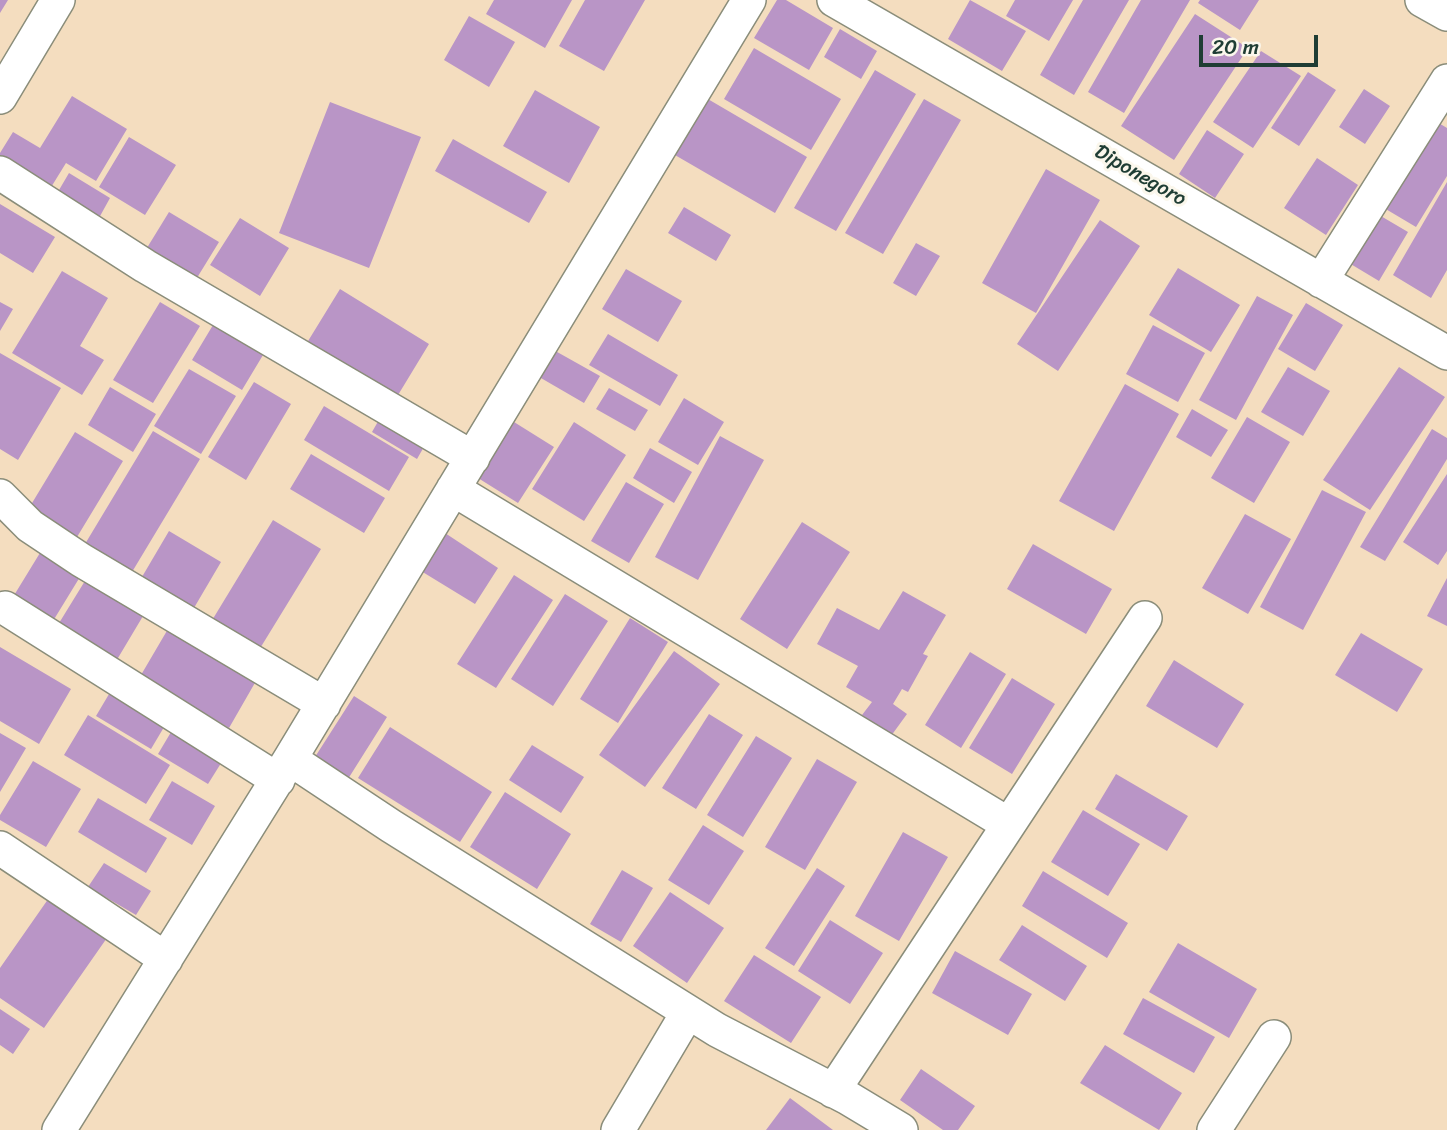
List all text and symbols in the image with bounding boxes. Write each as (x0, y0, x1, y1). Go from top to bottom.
scale bar (1202, 21, 1321, 65)
text: 20 m (1212, 28, 1259, 66)
street label: Diponegoro (1089, 140, 1191, 212)

